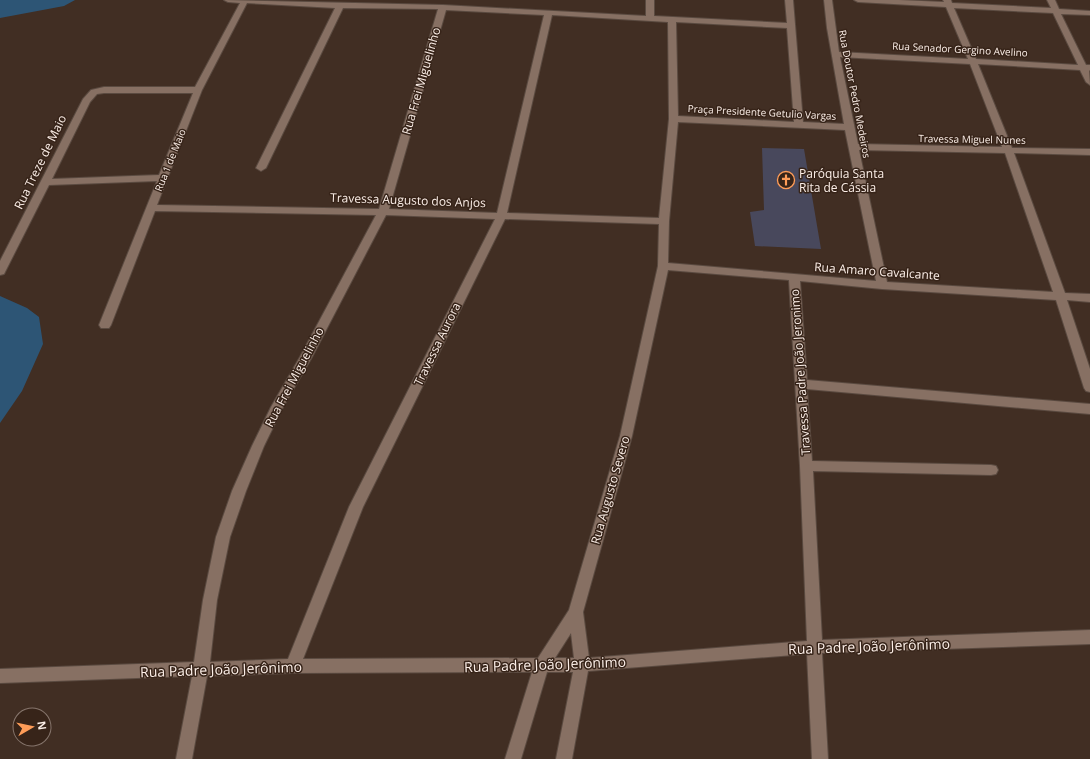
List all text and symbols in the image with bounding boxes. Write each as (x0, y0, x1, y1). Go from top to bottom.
street label: Rua Frei Miguelinho (398, 25, 444, 137)
street label: Rua Doutor Pedro Medeiros (836, 29, 874, 160)
street label: Rua Senador Gergino Avelino (892, 38, 1028, 60)
street label: Praça Presidente Getulio Vargas (687, 101, 837, 123)
street label: Rua Treze de Maio (10, 112, 70, 212)
street label: Rua 1 de Maio (151, 127, 189, 193)
street label: Travessa Miguel Nunes (918, 131, 1026, 147)
place label: Paróquia Santa Rita de Cássia (799, 165, 884, 196)
church icon: Paróquia Santa Rita de Cássia (776, 170, 796, 190)
street label: Travessa Augusto dos Anjos (330, 189, 486, 211)
street label: Rua Amaro Cavalcante (814, 258, 941, 284)
street label: Travessa Padre João Jeronimo (786, 288, 814, 456)
street label: Travessa Aurora (409, 299, 465, 389)
street label: Rua Frei Miguelinho (260, 324, 328, 430)
street label: Rua Augusto Severo (586, 434, 634, 546)
street label: Rua Padre João Jerônimo (788, 634, 950, 658)
street label: Rua Padre João Jerônimo (464, 652, 626, 676)
street label: Rua Padre João Jerônimo (140, 657, 302, 681)
north arrow (12, 707, 52, 747)
text: N (34, 720, 50, 731)

